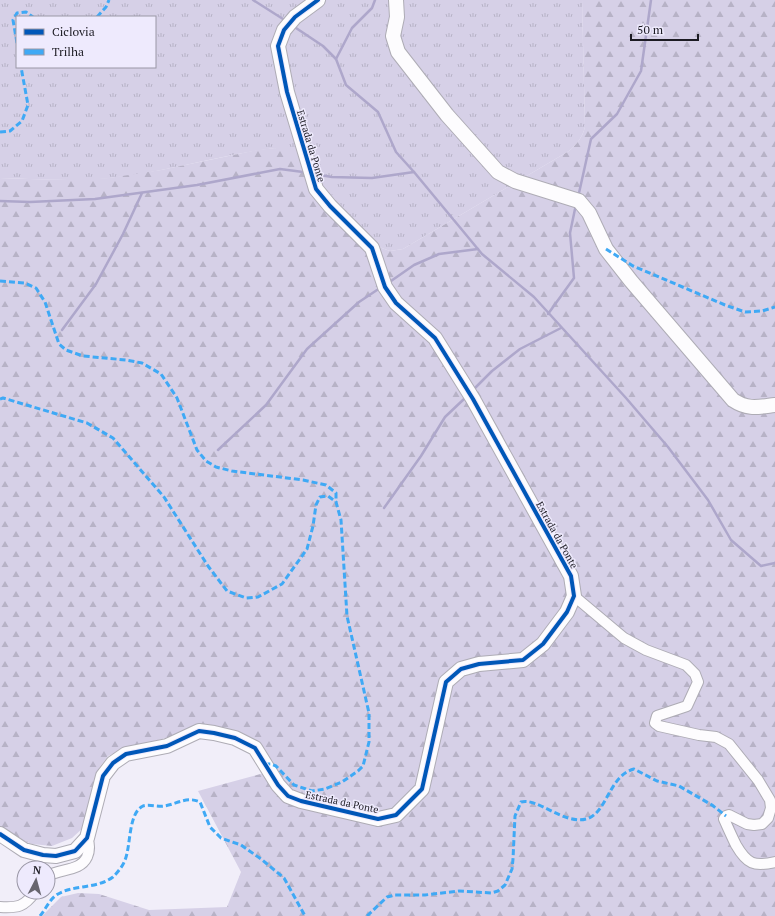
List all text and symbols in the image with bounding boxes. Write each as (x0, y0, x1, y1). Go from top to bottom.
legend (16, 16, 156, 68)
scale bar (631, 16, 698, 42)
text: 50 m (637, 22, 664, 37)
text: Ciclovia (52, 24, 95, 39)
text: Trilha (52, 44, 84, 59)
street label: Estrada da Ponte (294, 108, 328, 184)
street label: Estrada da Ponte (533, 499, 581, 571)
street label: Estrada da Ponte (304, 788, 380, 816)
north arrow (16, 860, 56, 900)
text: N (32, 863, 43, 878)

